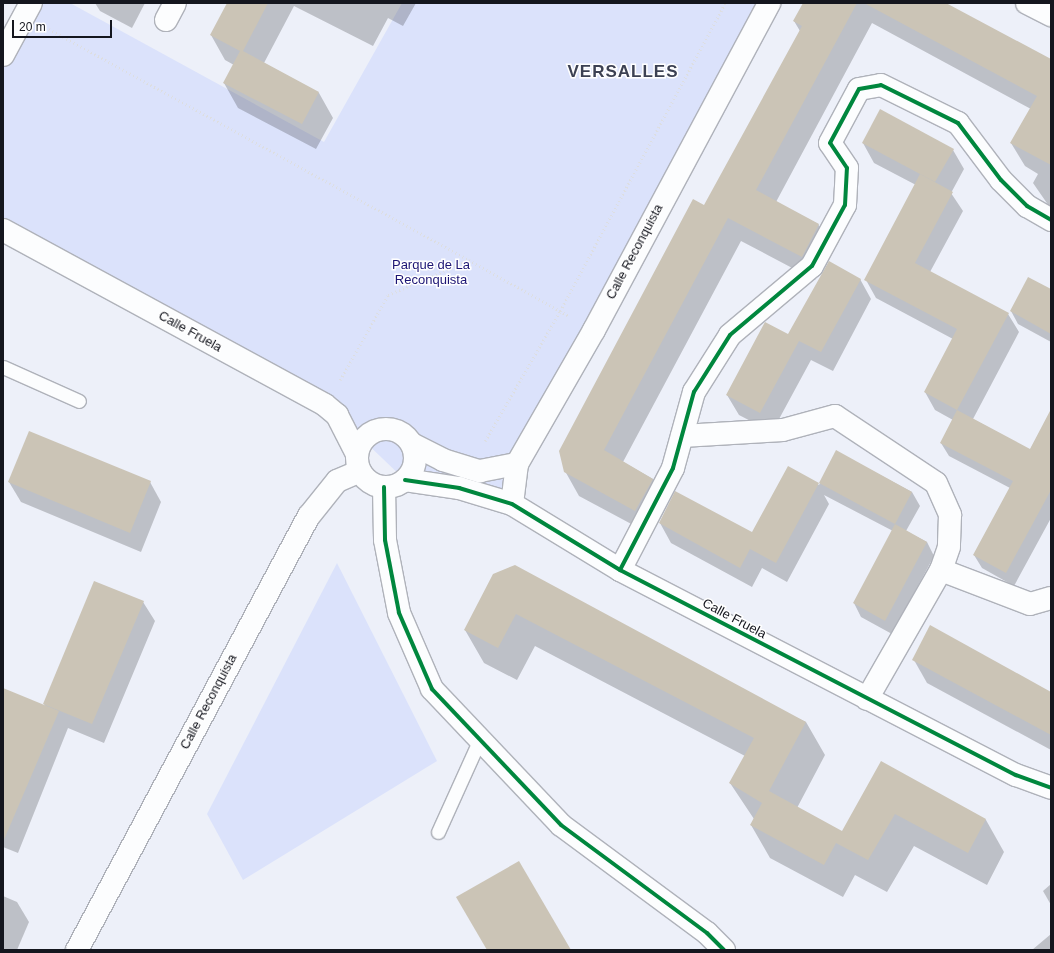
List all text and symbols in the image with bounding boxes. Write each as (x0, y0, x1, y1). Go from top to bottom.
scale bar (14, 12, 114, 38)
text: 20 m (19, 20, 46, 34)
district label: VERSALLES (567, 62, 679, 82)
street label: Calle Reconquista (603, 202, 667, 302)
park label: Parque de La Reconquista (392, 258, 470, 289)
street label: Calle Fruela (156, 308, 224, 356)
street label: Calle Fruela (699, 596, 769, 642)
street label: Calle Reconquista (177, 652, 241, 752)

